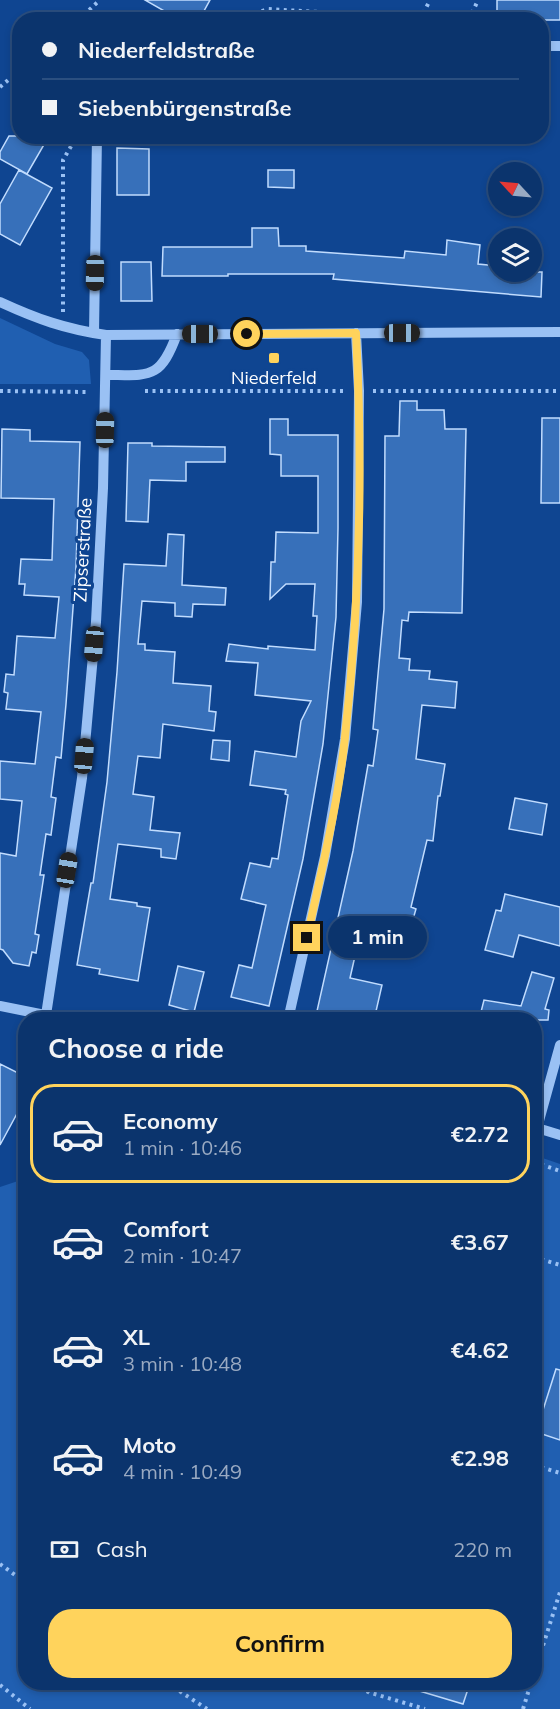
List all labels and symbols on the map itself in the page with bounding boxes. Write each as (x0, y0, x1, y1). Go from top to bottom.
north arrow (488, 162, 542, 216)
car (86, 255, 104, 291)
route start (233, 320, 260, 347)
car (384, 324, 420, 342)
car (182, 325, 218, 343)
marker: Niederfeld (267, 351, 281, 365)
place label: Niederfeld (231, 366, 317, 389)
car (96, 412, 114, 448)
street label: Zipserstraße (68, 497, 97, 603)
car (83, 625, 105, 663)
car (73, 737, 95, 775)
car (55, 851, 79, 889)
callout: 1 min (328, 917, 427, 959)
route end (293, 924, 320, 951)

